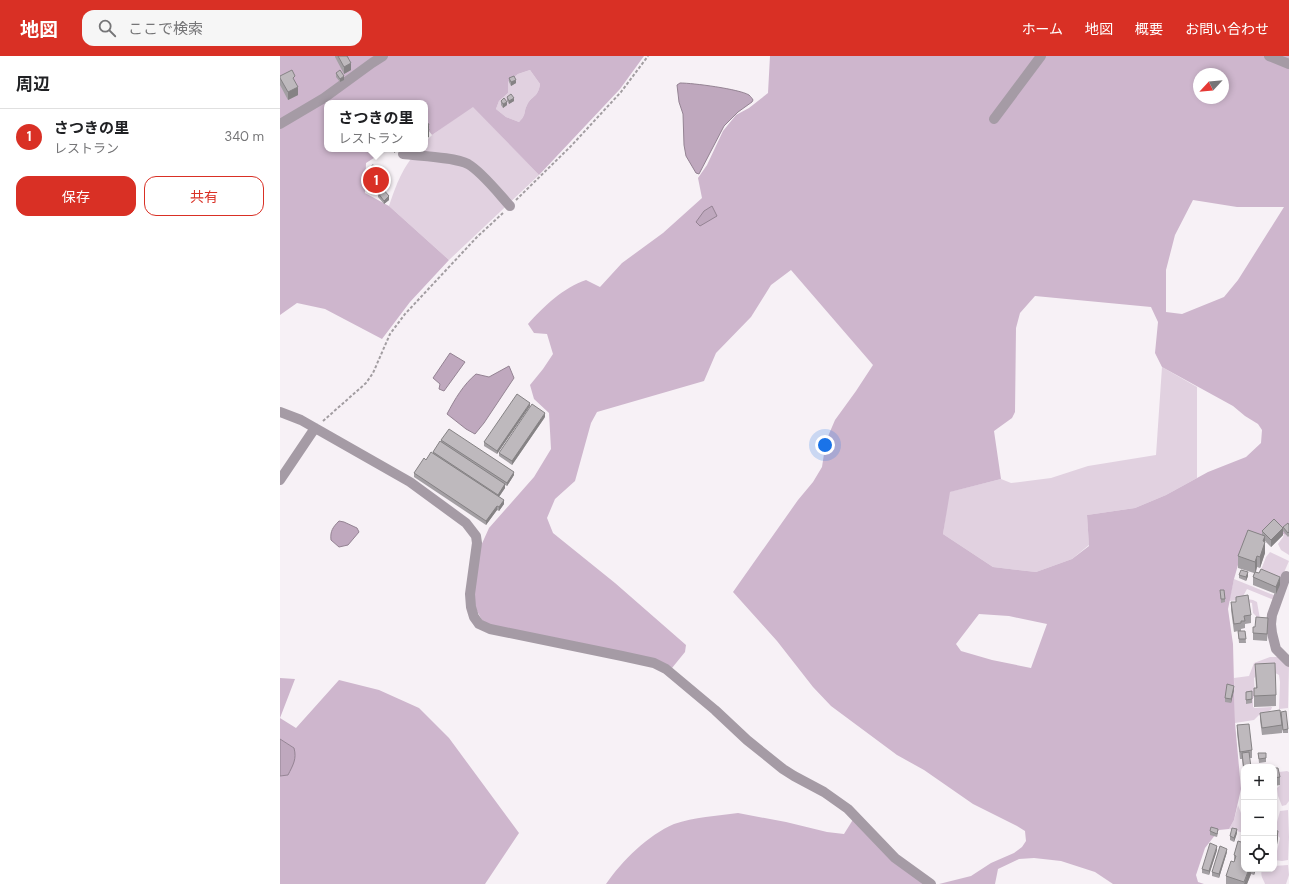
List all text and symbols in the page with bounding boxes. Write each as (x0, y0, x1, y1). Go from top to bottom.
search box (82, 10, 362, 46)
text: 地図 (20, 17, 58, 42)
icon: search (96, 17, 118, 39)
text: ここで検索 (128, 19, 203, 39)
text: ホーム (1021, 20, 1063, 38)
text: 地図 (1085, 20, 1113, 38)
text: 概要 (1135, 20, 1163, 38)
text: お問い合わせ (1185, 20, 1269, 38)
north arrow (1193, 68, 1229, 104)
text: 周辺 (16, 73, 50, 95)
popup (324, 100, 428, 152)
text: さつきの里 (338, 108, 414, 128)
text: さつきの里 (54, 118, 129, 138)
text: 1 (27, 128, 31, 145)
text: 340 m (224, 128, 264, 145)
text: レストラン (338, 130, 404, 147)
text: レストラン (54, 140, 119, 157)
pin: 1 (363, 165, 389, 195)
button: 保存 (16, 176, 136, 216)
button: 共有 (144, 176, 264, 216)
your location (815, 435, 835, 455)
map controls (1241, 764, 1277, 872)
button: + (1241, 764, 1277, 800)
button: − (1241, 800, 1277, 836)
button: locate (1241, 836, 1277, 872)

